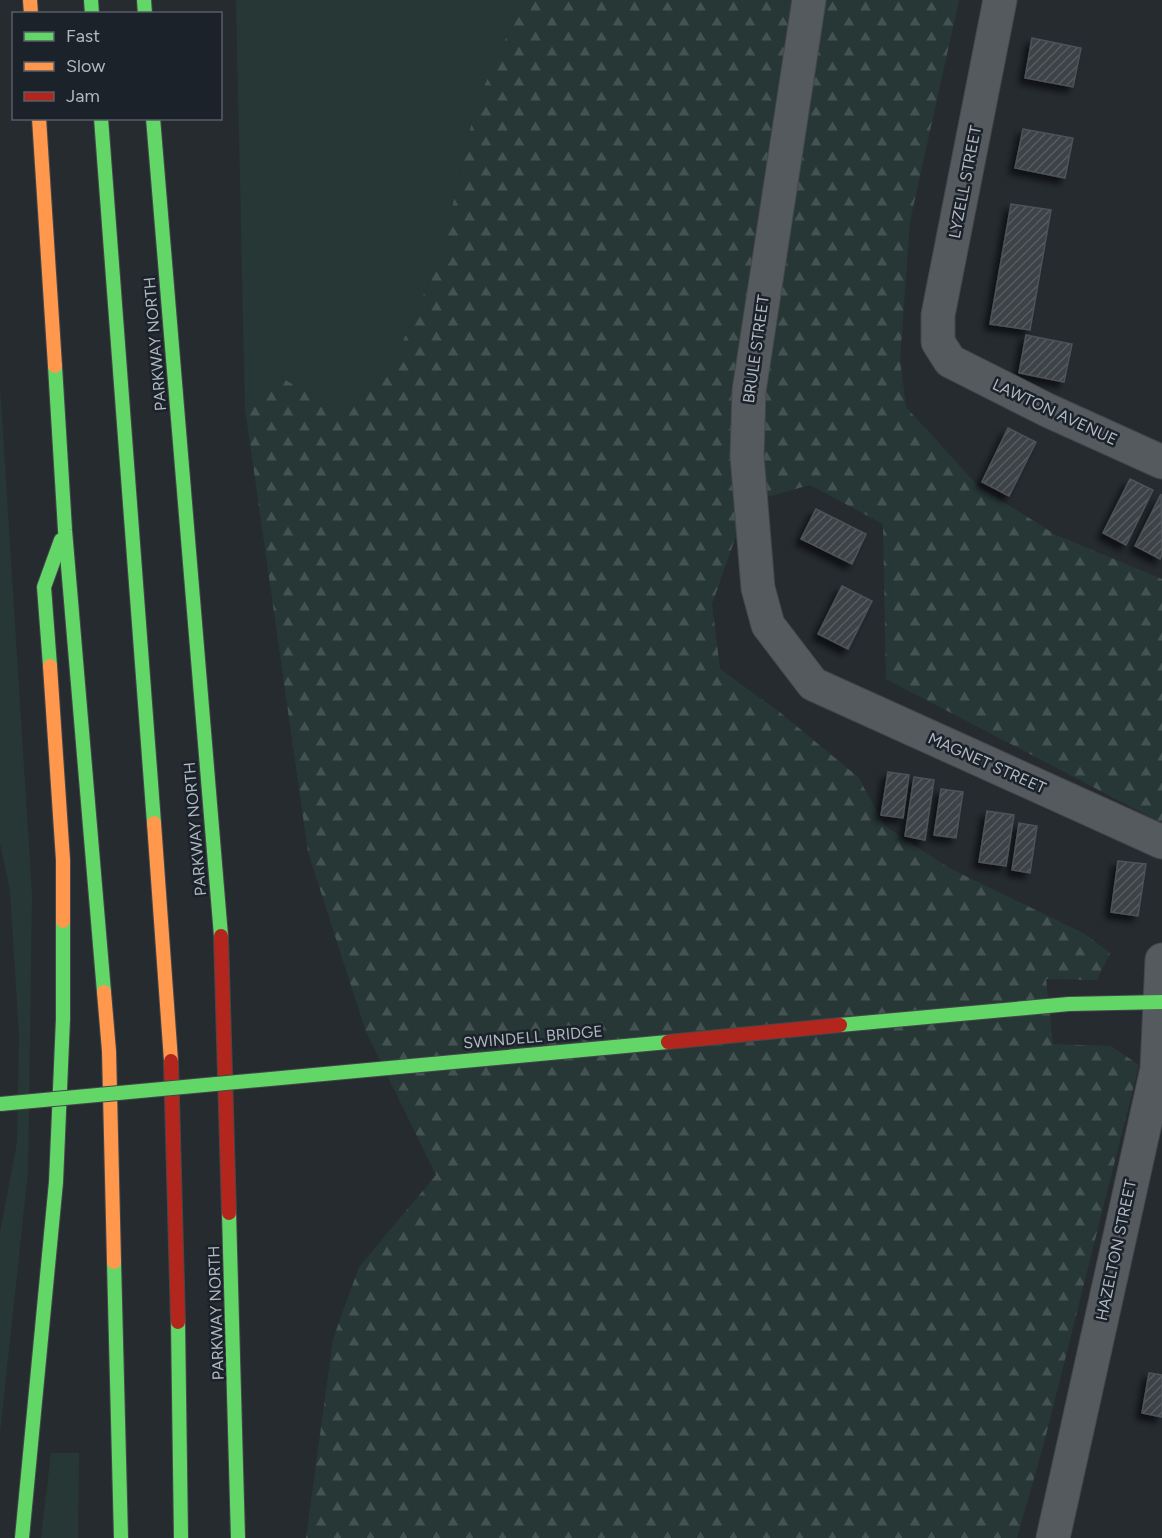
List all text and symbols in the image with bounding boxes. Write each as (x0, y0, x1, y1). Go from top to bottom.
legend (12, 12, 222, 120)
text: Fast (66, 25, 100, 47)
text: Slow (66, 55, 105, 77)
text: Jam (66, 85, 100, 107)
street label: LYZELL STREET (945, 124, 985, 240)
street label: PARKWAY NORTH (140, 276, 170, 412)
street label: BRULE STREET (739, 293, 773, 404)
street label: LAWTON AVENUE (990, 375, 1120, 449)
street label: MAGNET STREET (925, 728, 1049, 798)
street label: PARKWAY NORTH (180, 761, 210, 897)
street label: SWINDELL BRIDGE (463, 1021, 603, 1053)
street label: HAZELTON STREET (1092, 1178, 1140, 1322)
street label: PARKWAY NORTH (204, 1245, 228, 1381)

